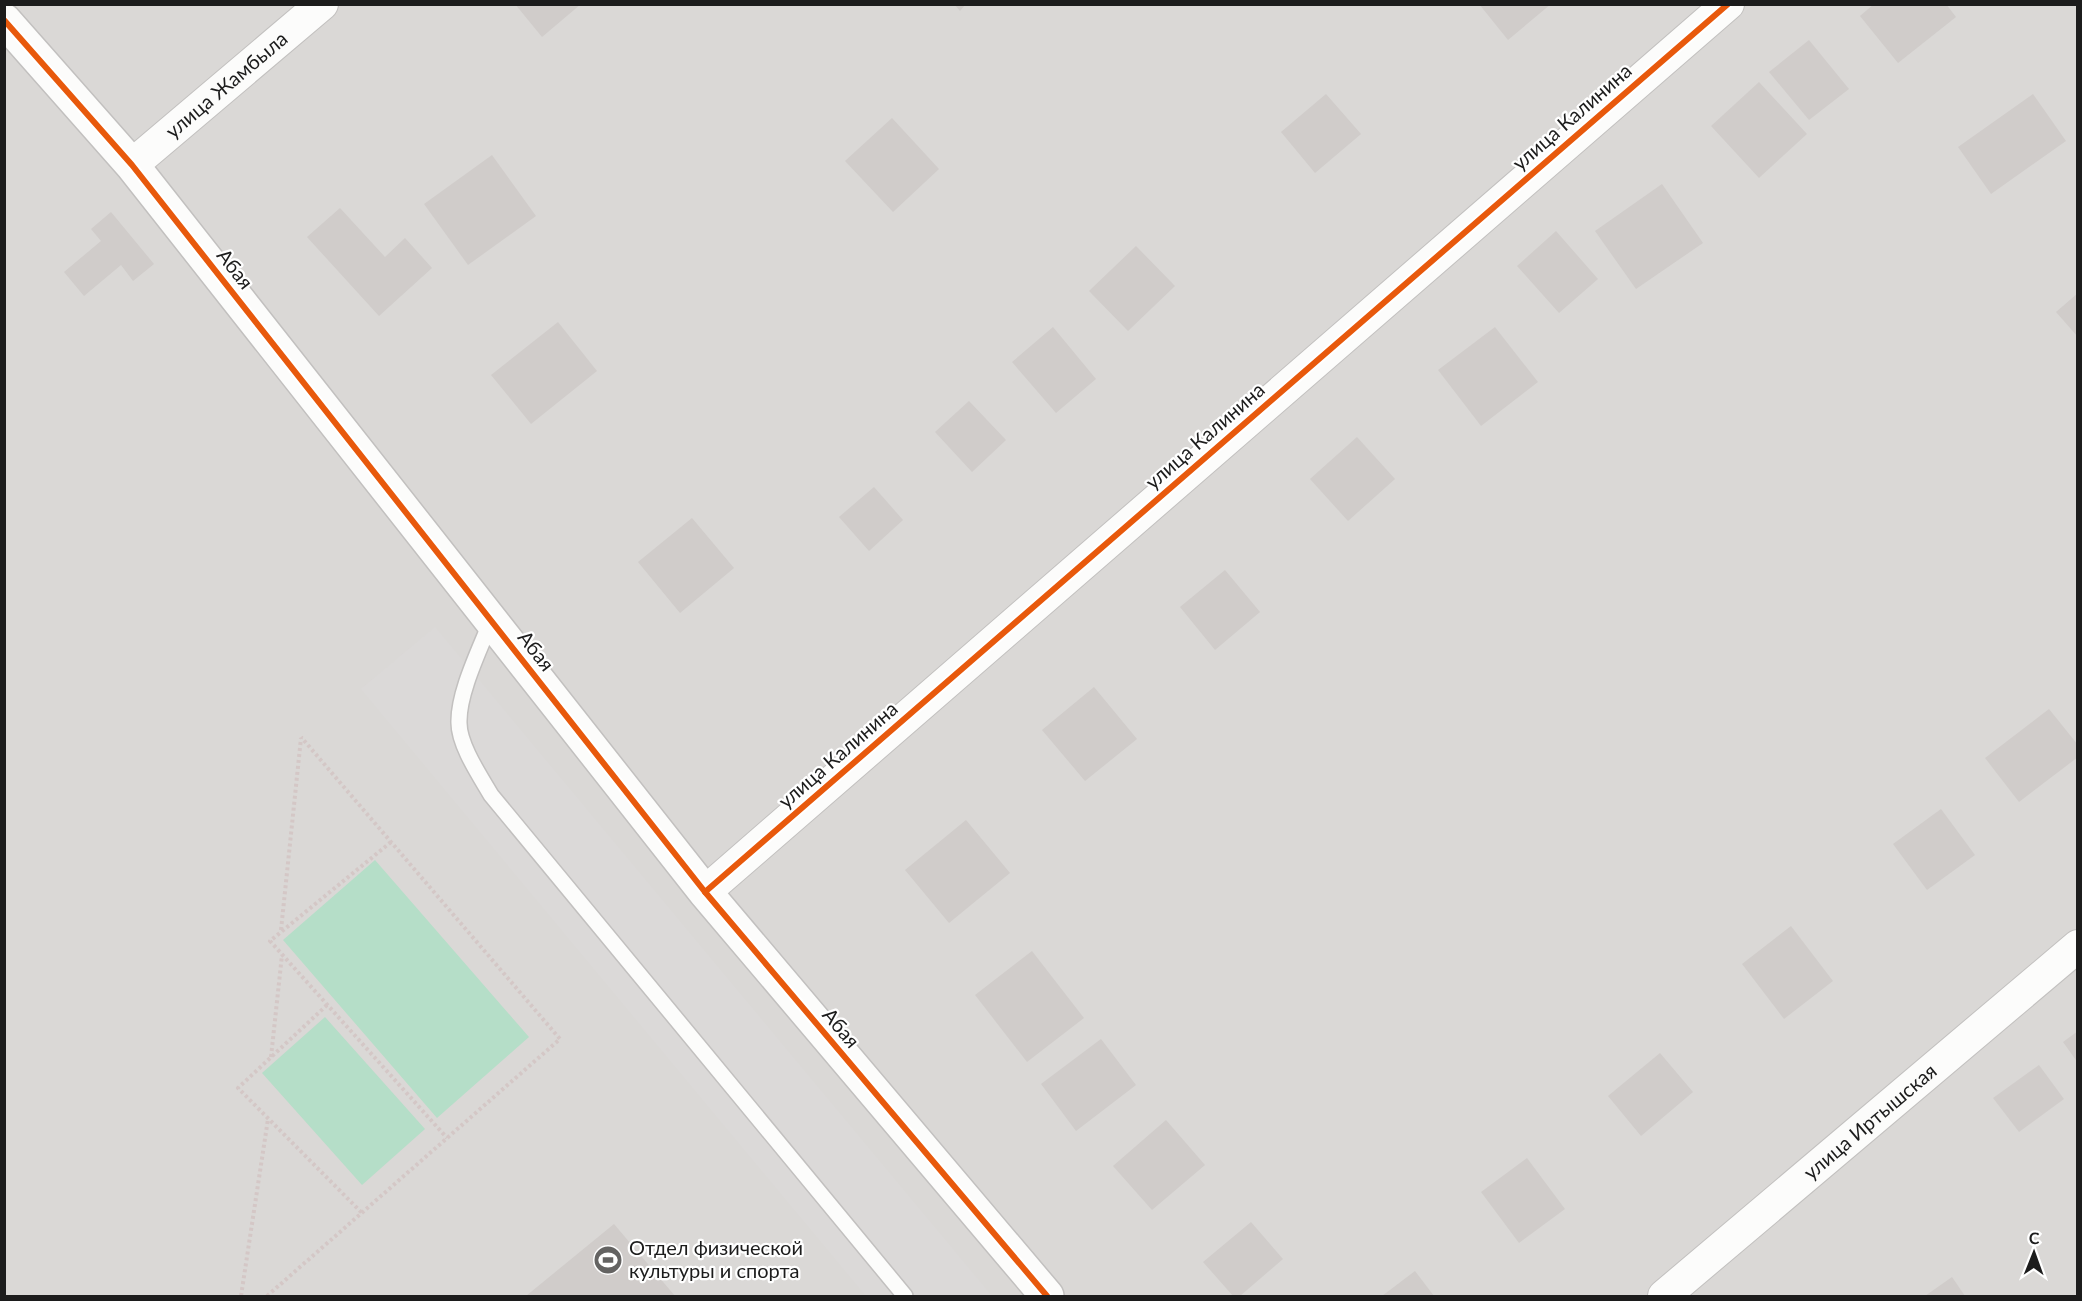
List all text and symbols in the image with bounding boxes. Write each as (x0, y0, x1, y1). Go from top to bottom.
street label: улица Жамбыла (160, 26, 292, 142)
street label: улица Калинина (1507, 58, 1636, 175)
street label: Абая (213, 243, 259, 293)
street label: улица Калинина (1140, 377, 1269, 494)
street label: Абая (514, 625, 560, 675)
street label: улица Калинина (773, 696, 902, 813)
street label: Абая (818, 1003, 865, 1052)
street label: улица Иртышская (1798, 1058, 1941, 1184)
north arrow (2004, 1223, 2064, 1283)
text: С (2029, 1228, 2040, 1247)
place label: Отдел физической культуры и спорта (629, 1235, 803, 1282)
sports icon: Отдел физической культуры и спорта (592, 1244, 624, 1276)

